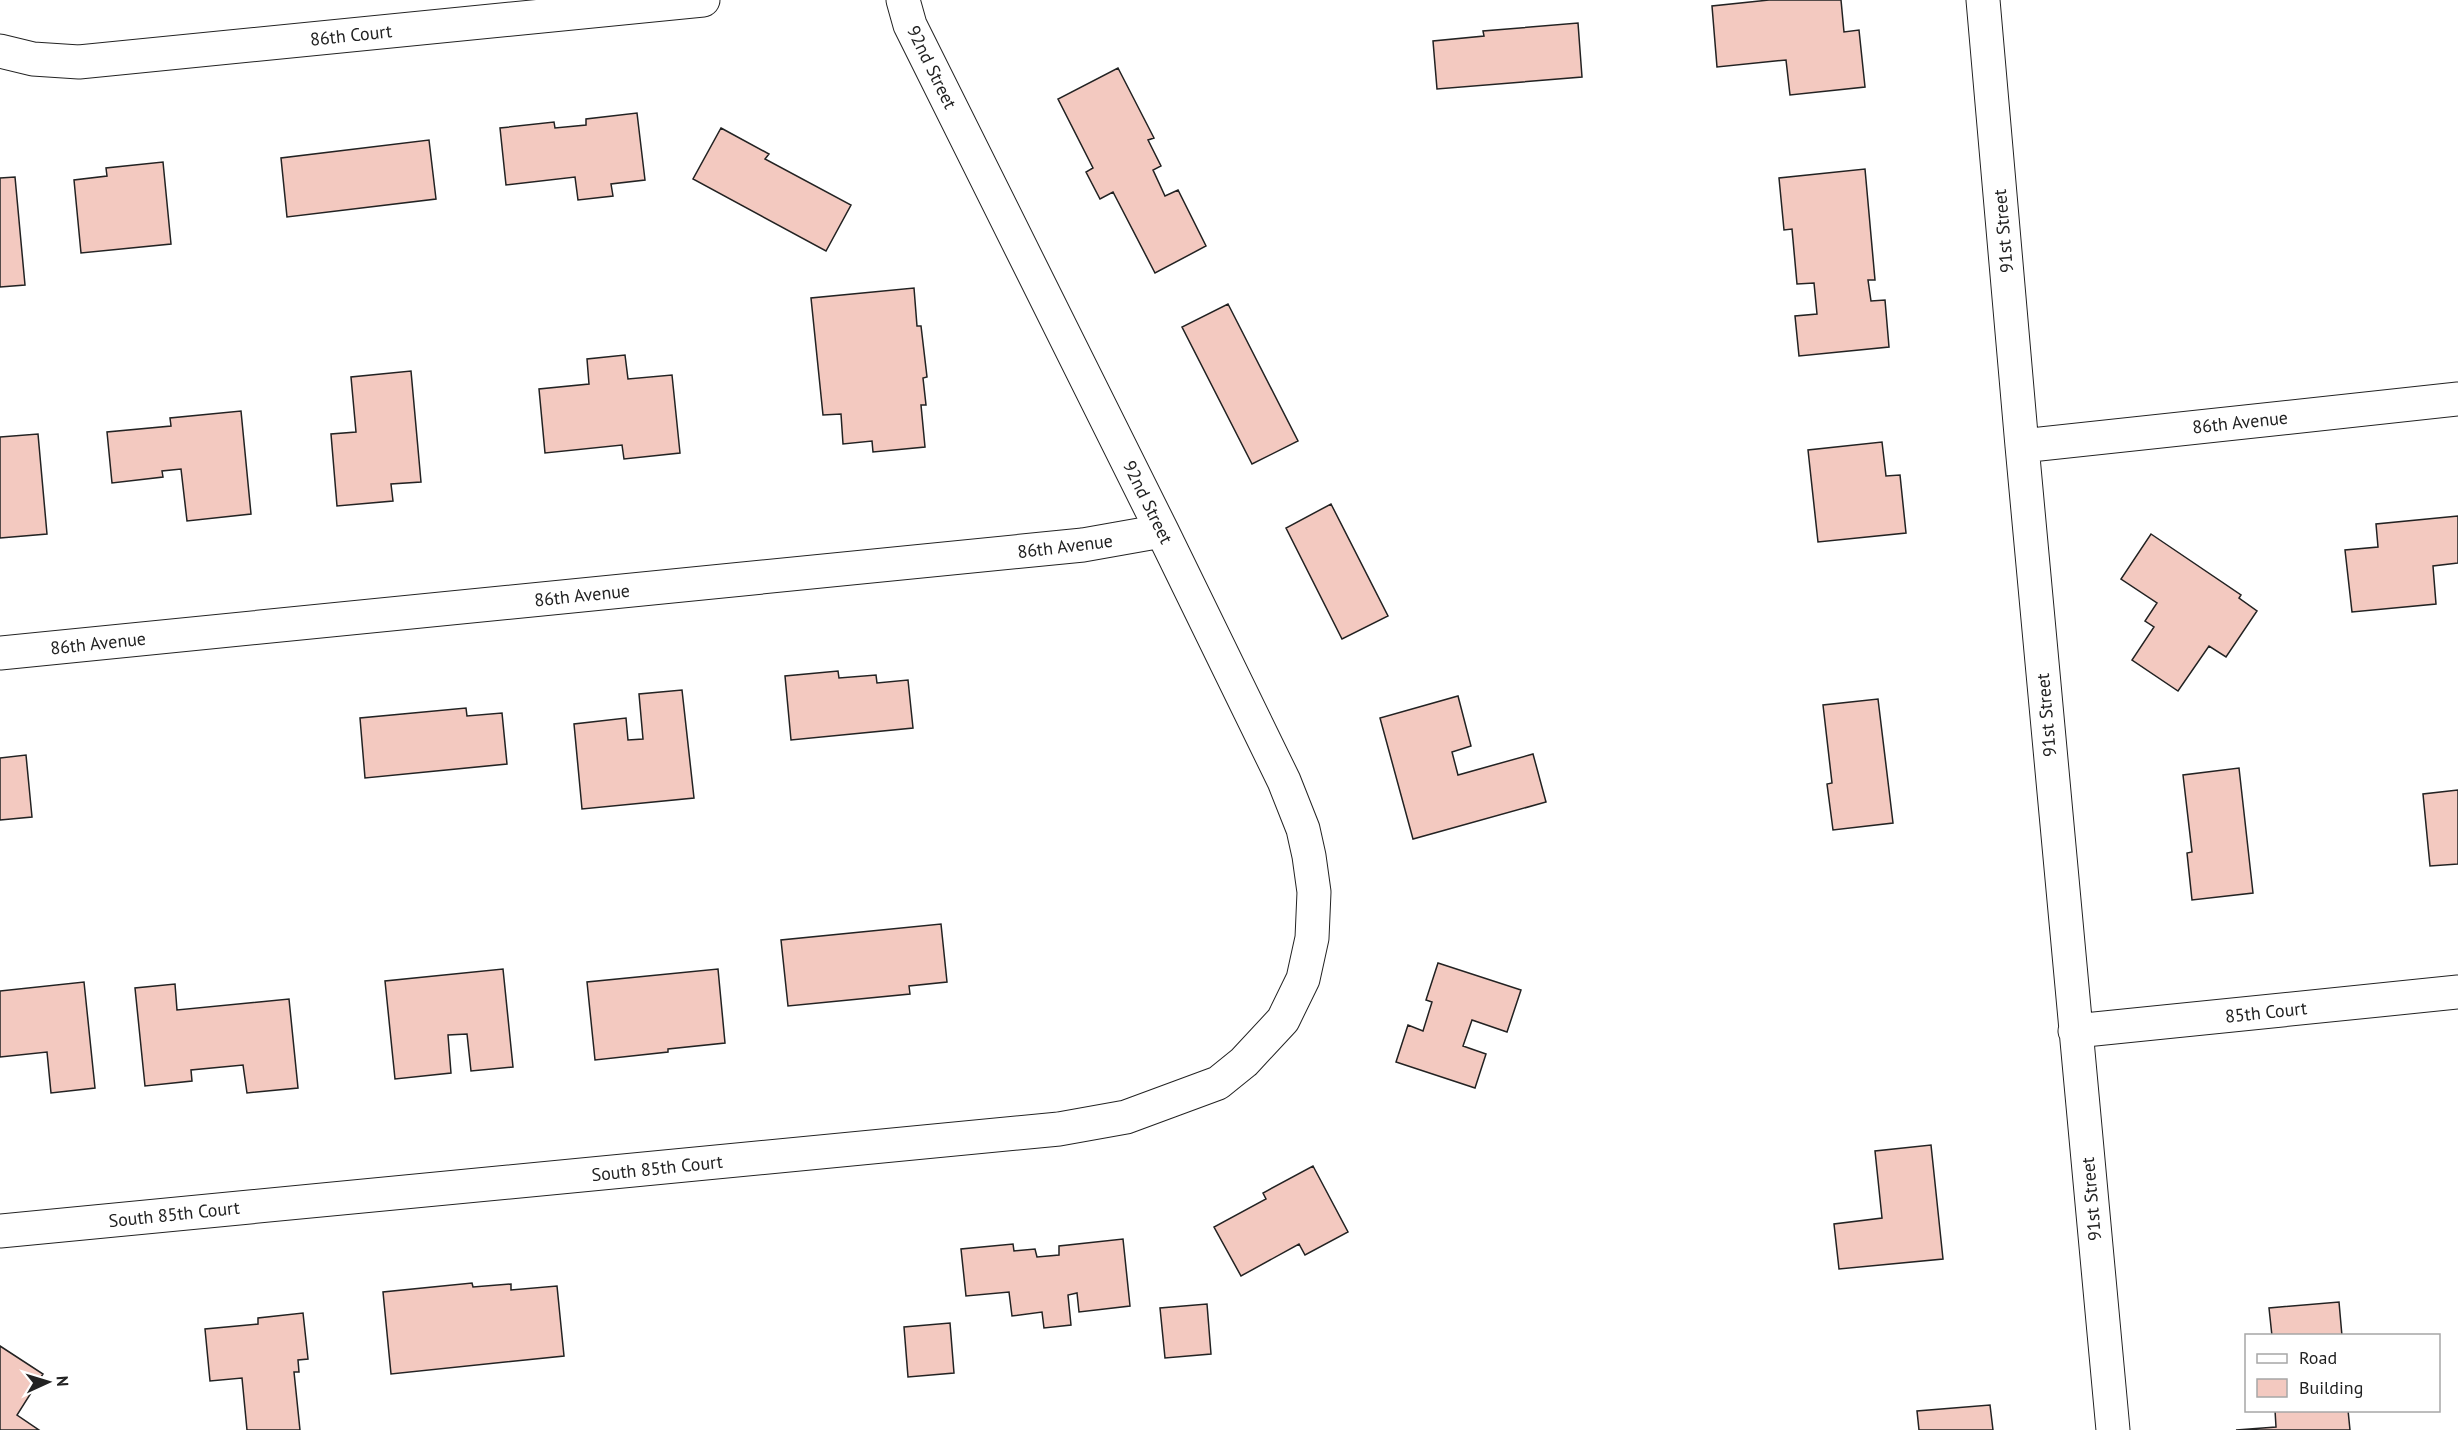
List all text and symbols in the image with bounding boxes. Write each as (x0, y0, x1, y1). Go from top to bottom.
street label: 86th Court (309, 19, 393, 51)
street label: 92nd Street (902, 22, 962, 112)
street label: 91st Street (1988, 188, 2018, 274)
street label: 86th Avenue (2191, 406, 2289, 438)
street label: 92nd Street (1118, 457, 1178, 547)
street label: 86th Avenue (1016, 529, 1114, 563)
street label: 86th Avenue (533, 579, 631, 611)
street label: 86th Avenue (49, 627, 147, 659)
street label: 91st Street (2031, 672, 2061, 758)
street label: 85th Court (2224, 996, 2308, 1028)
street label: South 85th Court (590, 1150, 724, 1186)
street label: 91st Street (2076, 1156, 2106, 1242)
street label: South 85th Court (107, 1196, 241, 1232)
legend (2245, 1334, 2440, 1412)
text: Road (2299, 1346, 2337, 1369)
north arrow (18, 1352, 78, 1412)
text: N (53, 1375, 73, 1387)
text: Building (2299, 1376, 2363, 1399)

